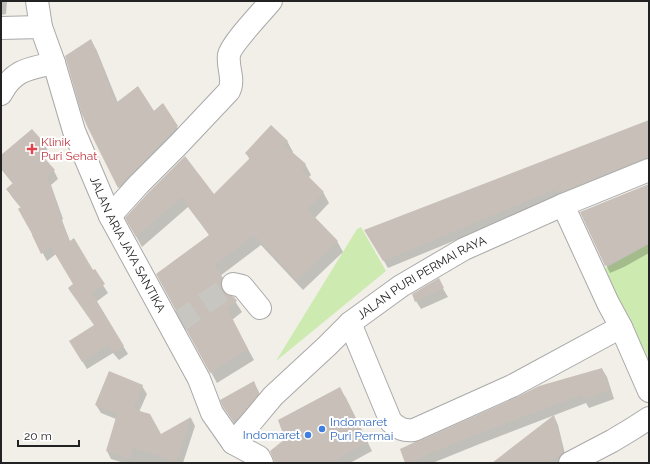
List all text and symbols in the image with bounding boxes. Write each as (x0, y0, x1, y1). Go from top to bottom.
place label: Klinik Puri Sehat (41, 135, 97, 163)
marker: Klinik Puri Sehat (26, 143, 38, 155)
street label: JALAN ARIA JAYA SANTIKA (87, 174, 168, 315)
street label: JALAN PURI PERMAI RAYA (355, 233, 488, 322)
place label: Indomaret Puri Permai (330, 415, 393, 443)
scale bar (18, 422, 79, 448)
marker: Indomaret Puri Permai (317, 424, 327, 434)
place label: Indomaret (243, 428, 300, 442)
text: 20 m (24, 429, 52, 443)
marker: Indomaret (303, 430, 313, 440)

